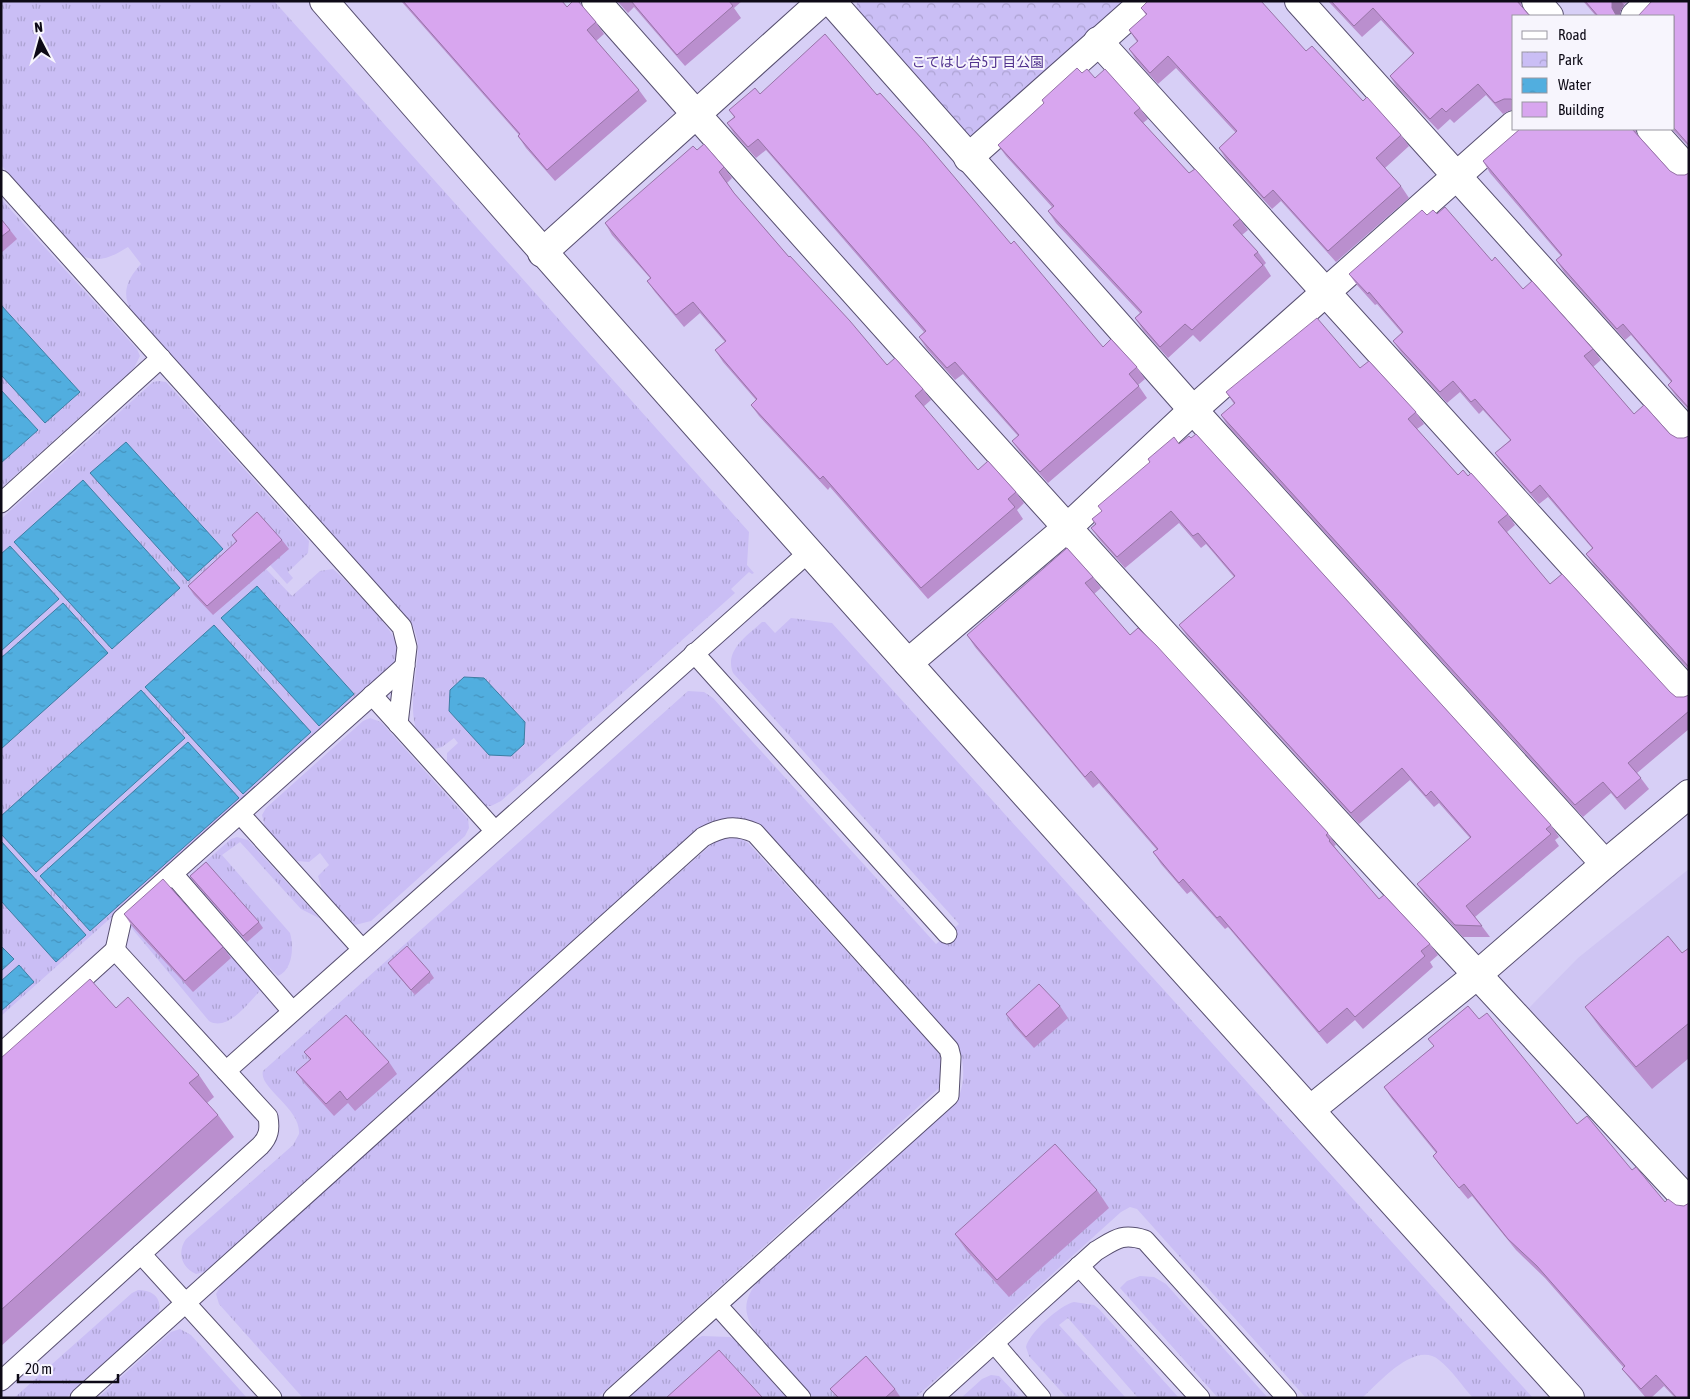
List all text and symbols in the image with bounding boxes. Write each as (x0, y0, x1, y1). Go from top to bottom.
north arrow (15, 15, 65, 65)
legend (1512, 15, 1675, 130)
text: N (34, 19, 44, 35)
text: Road (1558, 26, 1587, 43)
text: Park (1558, 51, 1583, 68)
park label: こてはし台5丁目公園 (912, 54, 1044, 70)
text: Water (1558, 76, 1591, 93)
text: Building (1558, 101, 1604, 118)
scale bar (18, 1352, 118, 1384)
text: 20 m (25, 1360, 52, 1377)

